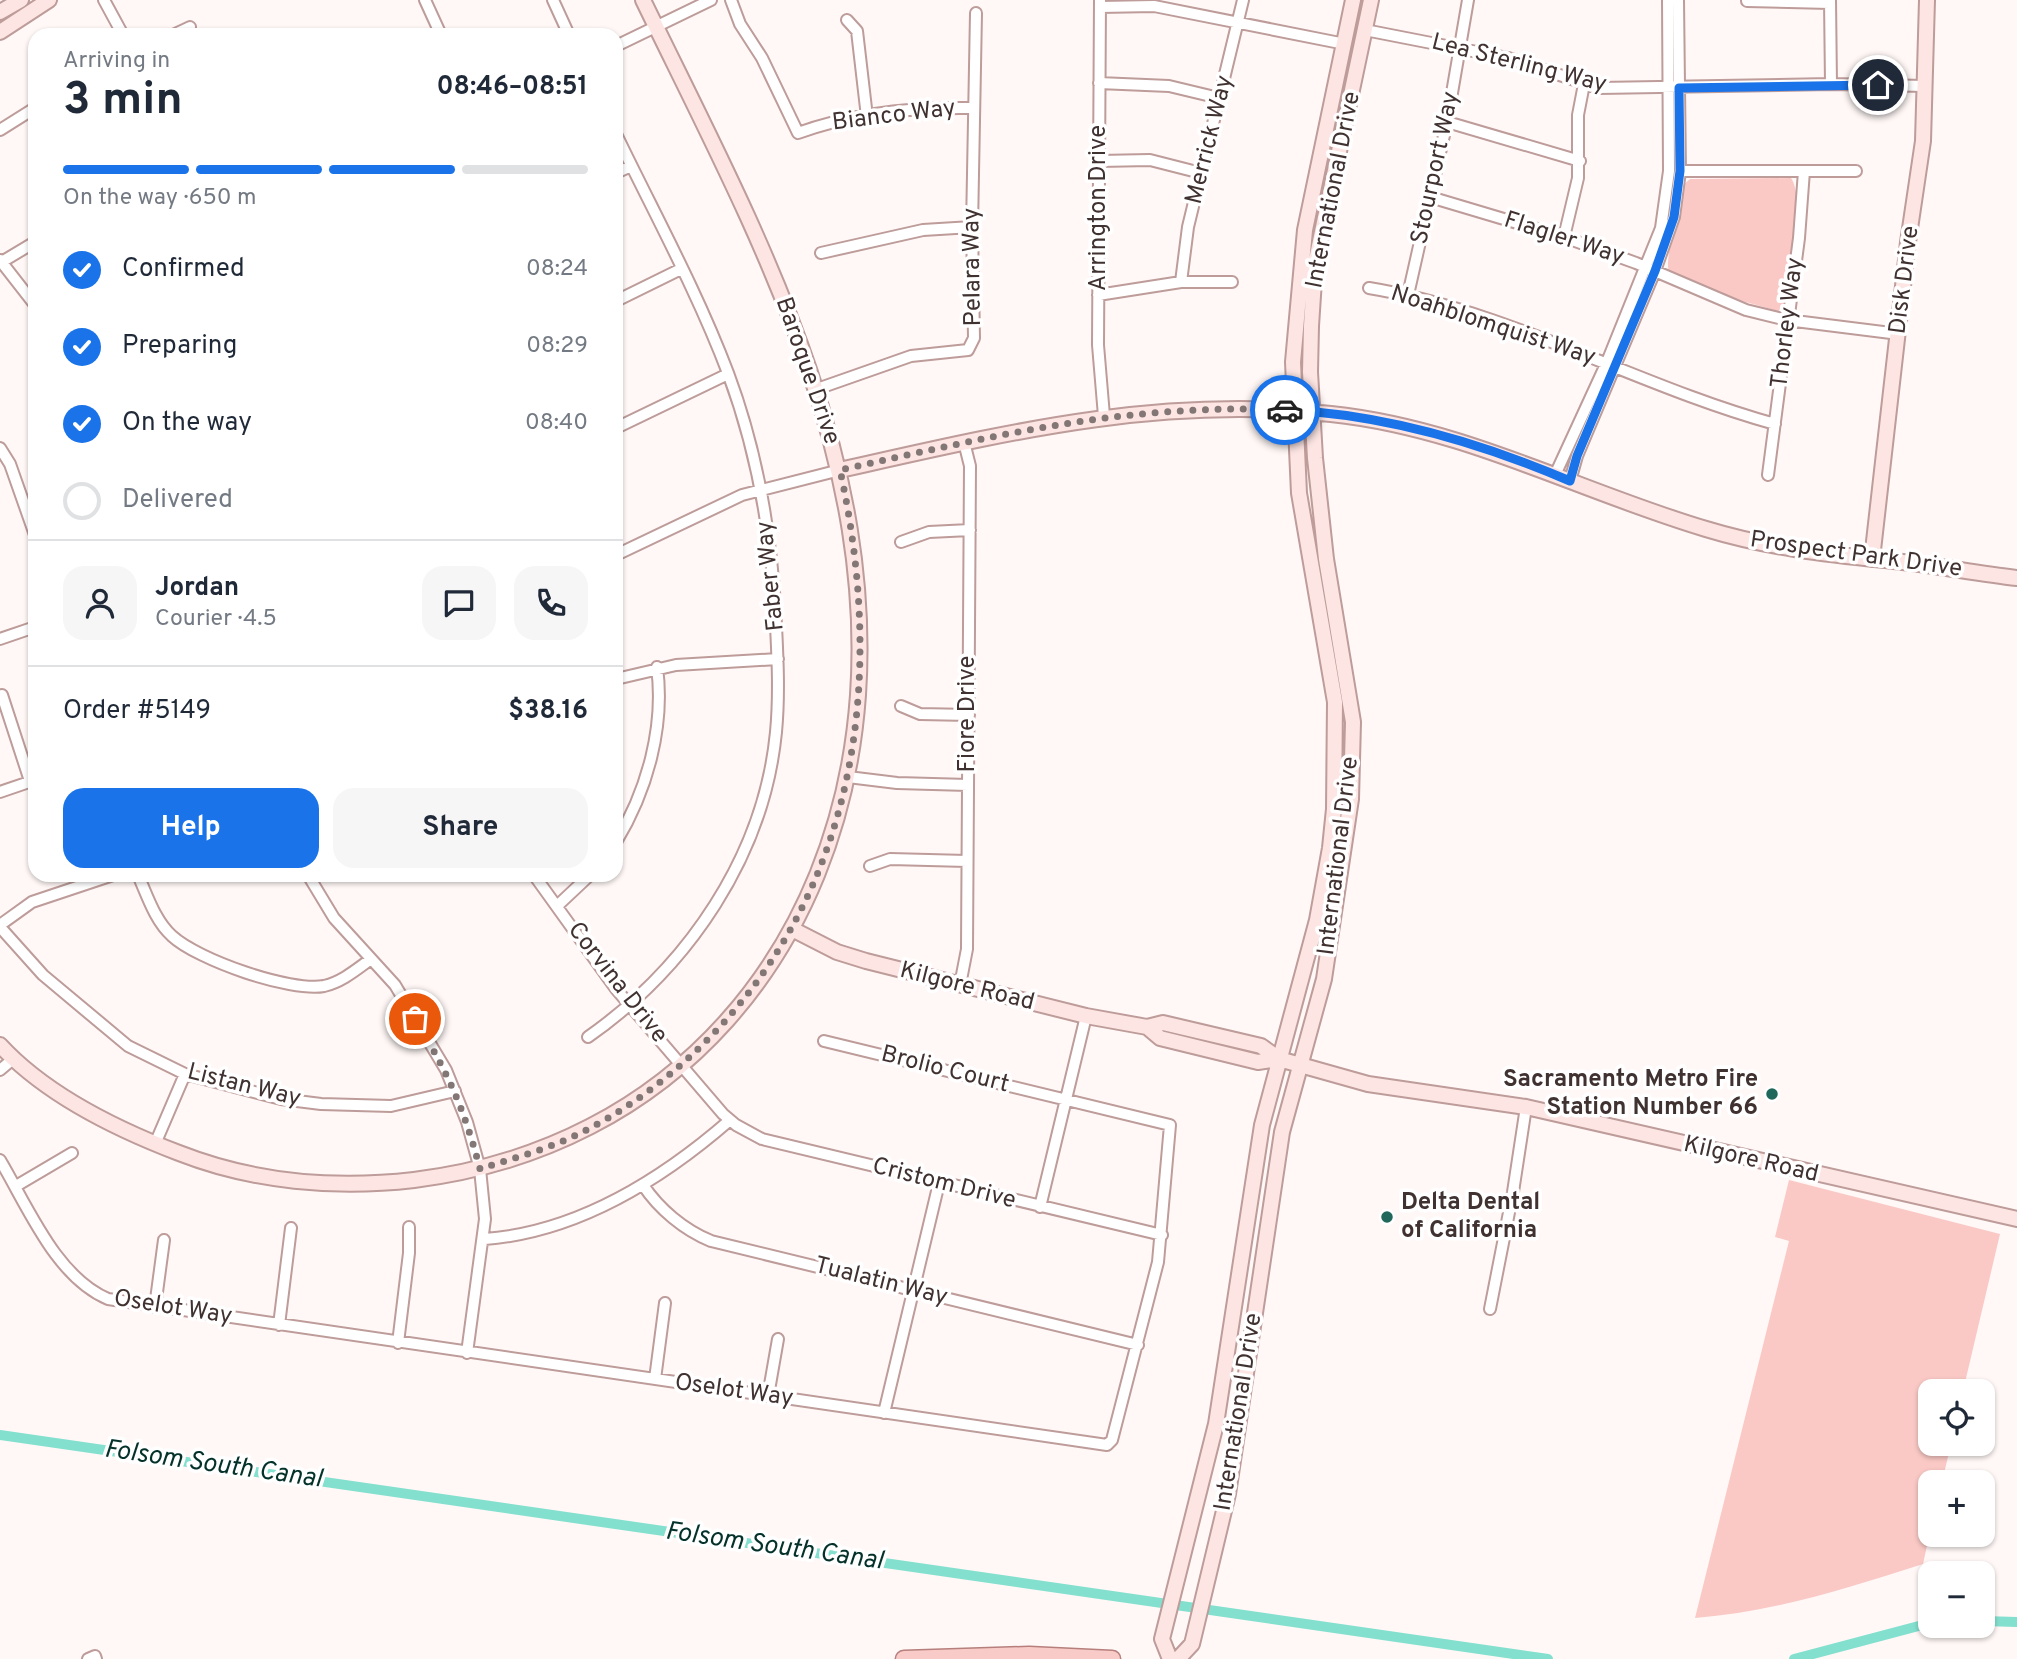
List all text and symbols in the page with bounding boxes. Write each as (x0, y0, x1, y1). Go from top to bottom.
street label: Lea Sterling Way (1428, 28, 1610, 100)
text: Arriving in (63, 47, 170, 76)
pin (1848, 55, 1908, 115)
icon: home (1859, 66, 1897, 104)
text: 08:46–08:51 (436, 71, 588, 104)
text: 3 min (63, 72, 183, 131)
street label: Merrick Way (1180, 72, 1240, 208)
street label: International Drive (1300, 89, 1368, 291)
street label: Stourport Way (1405, 89, 1467, 247)
street label: Bianco Way (831, 94, 957, 138)
street label: Arrington Drive (1084, 125, 1114, 291)
text: On the way · 650 m (63, 184, 256, 213)
street label: Flagler Way (1500, 205, 1628, 273)
street label: Pelara Way (957, 207, 989, 327)
street label: Disk Drive (1883, 224, 1927, 336)
icon: check (63, 251, 101, 289)
text: Confirmed (122, 253, 245, 286)
text: 08:24 (526, 255, 588, 284)
street label: Thorley Way (1765, 256, 1811, 390)
street label: Noahblomquist Way (1387, 279, 1599, 373)
street label: Baroque Drive (768, 293, 846, 449)
icon: check (63, 328, 101, 366)
text: Preparing (122, 330, 237, 363)
text: 08:29 (526, 332, 588, 361)
courier (1250, 375, 1320, 445)
icon: car (1266, 391, 1304, 429)
icon: check (63, 405, 101, 443)
text: On the way (122, 407, 252, 440)
text: 08:40 (525, 409, 588, 438)
text: Delivered (122, 484, 233, 517)
street label: Faber Way (750, 519, 792, 633)
street label: Prospect Park Drive (1748, 525, 1964, 585)
button: person (63, 566, 137, 640)
button: chat (422, 566, 496, 640)
button: phone (514, 566, 588, 640)
text: Jordan (155, 572, 239, 605)
text: Courier · 4.5 (155, 605, 277, 634)
street label: Fiore Drive (953, 655, 983, 773)
text: Order #5149 (63, 695, 211, 728)
text: $38.16 (508, 695, 588, 728)
street label: International Drive (1312, 755, 1366, 957)
button: Help (63, 788, 319, 868)
button: Share (333, 788, 588, 868)
street label: Corvina Drive (560, 916, 674, 1050)
street label: Kilgore Road (897, 956, 1037, 1018)
pin (385, 989, 445, 1049)
icon: bag (396, 1000, 434, 1038)
street label: Brolio Court (878, 1040, 1012, 1100)
street label: Listan Way (184, 1057, 304, 1115)
place label: Sacramento Metro Fire Station Number 66 (1503, 1065, 1758, 1123)
marker: Sacramento Metro Fire Station Number 66 (1764, 1086, 1780, 1102)
street label: Kilgore Road (1681, 1130, 1821, 1190)
street label: Cristom Drive (869, 1152, 1019, 1216)
place label: Delta Dental of California (1401, 1188, 1540, 1246)
marker: Delta Dental of California (1379, 1209, 1395, 1225)
street label: Tualatin Way (811, 1251, 951, 1313)
street label: Oselot Way (112, 1284, 234, 1332)
street label: International Drive (1209, 1311, 1269, 1513)
street label: Oselot Way (673, 1368, 795, 1414)
map controls (1918, 1379, 1995, 1638)
button: locate (1918, 1379, 1995, 1456)
water label: Folsom South Canal (102, 1433, 325, 1497)
button: + (1918, 1470, 1995, 1547)
water label: Folsom South Canal (663, 1515, 886, 1579)
button: − (1918, 1561, 1995, 1638)

